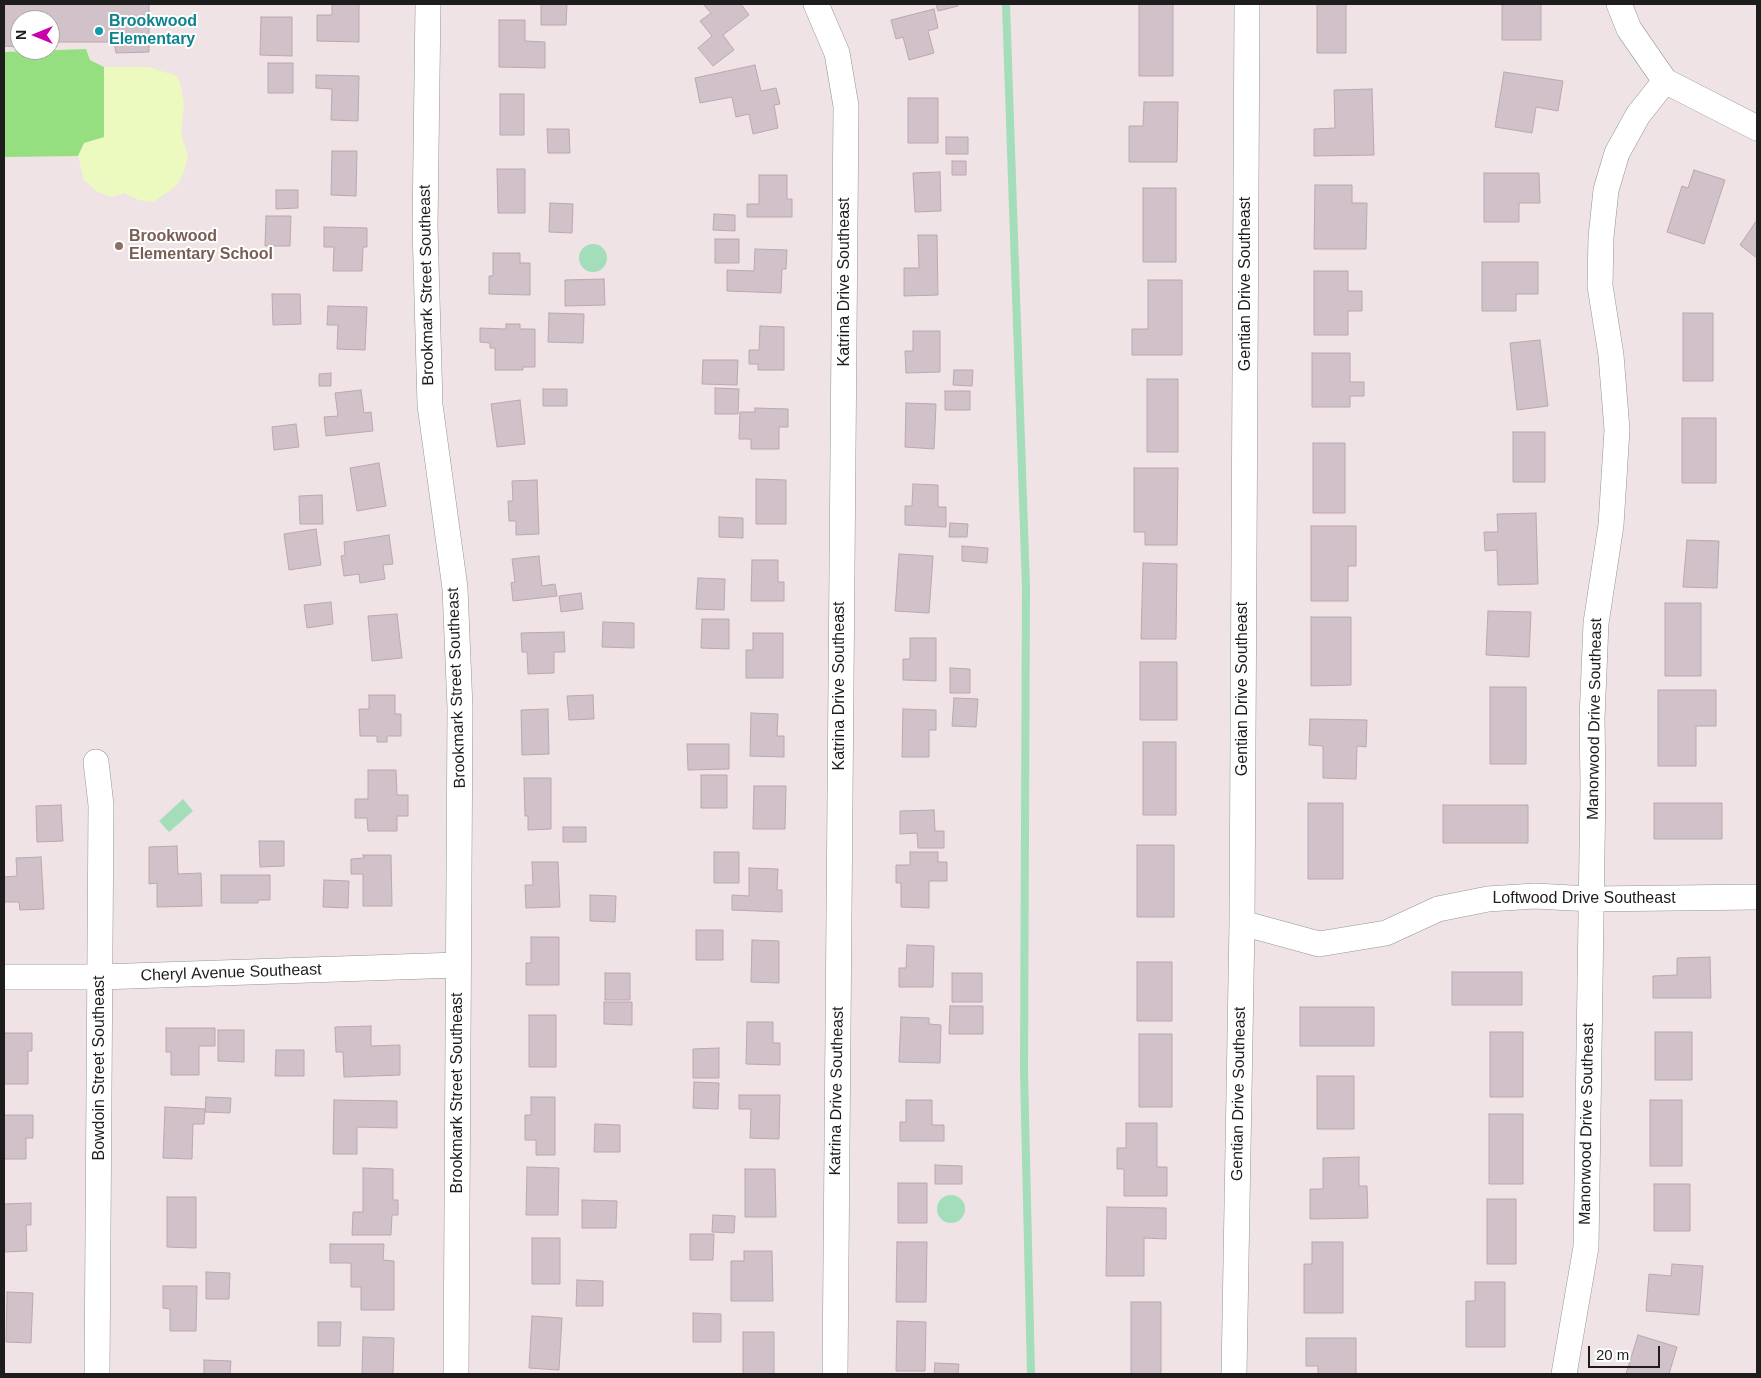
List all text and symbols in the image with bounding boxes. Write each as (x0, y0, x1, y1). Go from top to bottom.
north arrow (10, 10, 60, 60)
place label: Brookwood Elementary (109, 12, 197, 50)
marker: Brookwood Elementary (93, 25, 105, 37)
text: N (13, 30, 29, 40)
street label: Brookmark Street Southeast (416, 184, 438, 386)
street label: Gentian Drive Southeast (1236, 197, 1256, 371)
street label: Katrina Drive Southeast (835, 198, 855, 366)
place label: Brookwood Elementary School (129, 227, 273, 265)
marker: Brookwood Elementary School (113, 240, 125, 252)
street label: Brookmark Street Southeast (444, 587, 470, 789)
street label: Katrina Drive Southeast (830, 602, 850, 770)
street label: Gentian Drive Southeast (1233, 602, 1253, 776)
street label: Manorwood Drive Southeast (1584, 618, 1606, 820)
street label: Loftwood Drive Southeast (1492, 889, 1676, 909)
street label: Cheryl Avenue Southeast (140, 960, 322, 986)
street label: Bowdoin Street Southeast (90, 975, 110, 1161)
street label: Brookmark Street Southeast (448, 993, 468, 1193)
street label: Katrina Drive Southeast (826, 1006, 848, 1176)
street label: Gentian Drive Southeast (1228, 1007, 1250, 1181)
street label: Manorwood Drive Southeast (1576, 1023, 1598, 1225)
scale bar (1591, 1336, 1664, 1368)
text: 20 m (1596, 1346, 1629, 1363)

